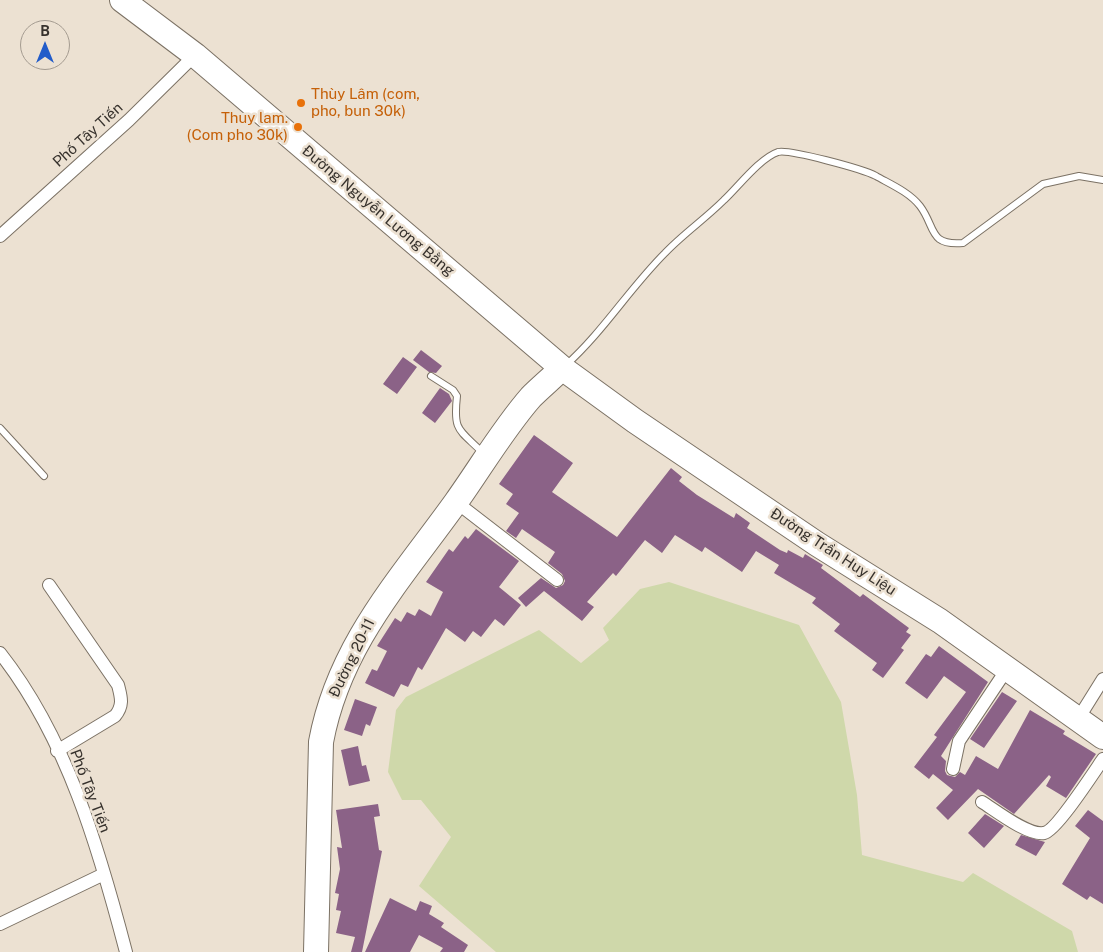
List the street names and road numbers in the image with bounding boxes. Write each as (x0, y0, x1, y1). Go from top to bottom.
street label: Phố Tây Tiến (49, 99, 127, 171)
street label: Đường Nguyễn Lương Bằng (298, 142, 458, 280)
street label: Đường Trần Huy Liệu (767, 504, 899, 600)
street label: Đường 20-11 (325, 616, 379, 700)
street label: Phố Tây Tiến (66, 747, 114, 835)

